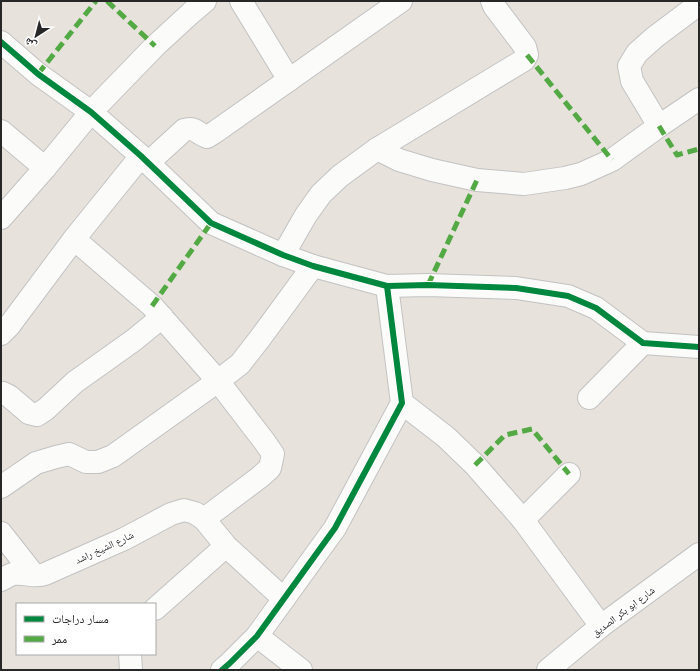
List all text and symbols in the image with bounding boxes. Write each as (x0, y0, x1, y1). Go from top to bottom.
north arrow (16, 16, 56, 56)
text: ش (22, 34, 40, 52)
street label: شارع الشيخ راشد (73, 529, 136, 567)
street label: شارع ابو بكر الصديق (590, 584, 658, 639)
legend (16, 603, 156, 655)
text: مسار دراجات (52, 612, 109, 626)
text: ممر (51, 632, 67, 646)

